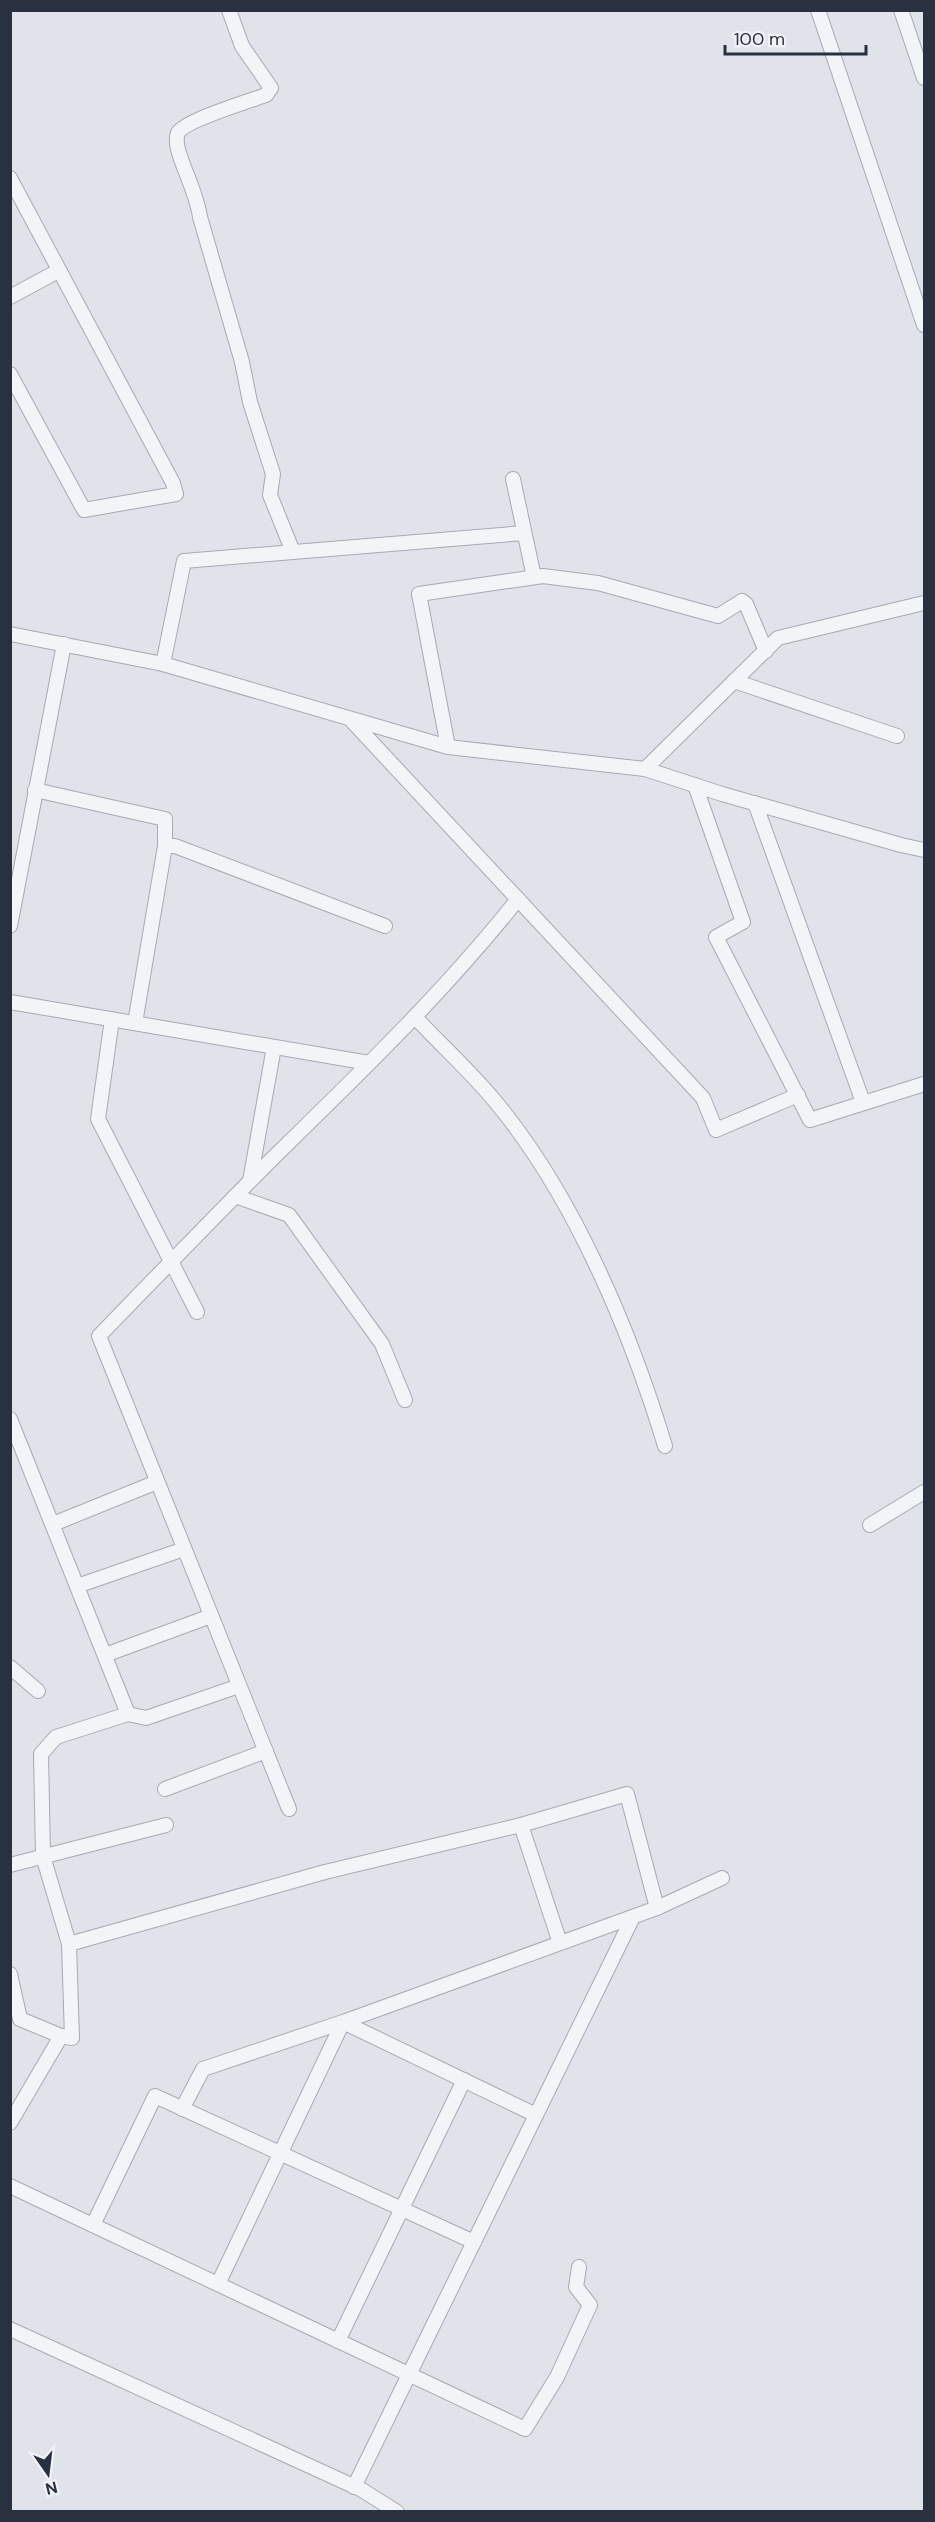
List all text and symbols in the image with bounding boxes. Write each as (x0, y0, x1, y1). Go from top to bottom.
scale bar (725, 18, 866, 56)
text: 100 m (734, 27, 785, 51)
north arrow (18, 2444, 78, 2504)
text: N (43, 2476, 60, 2500)

